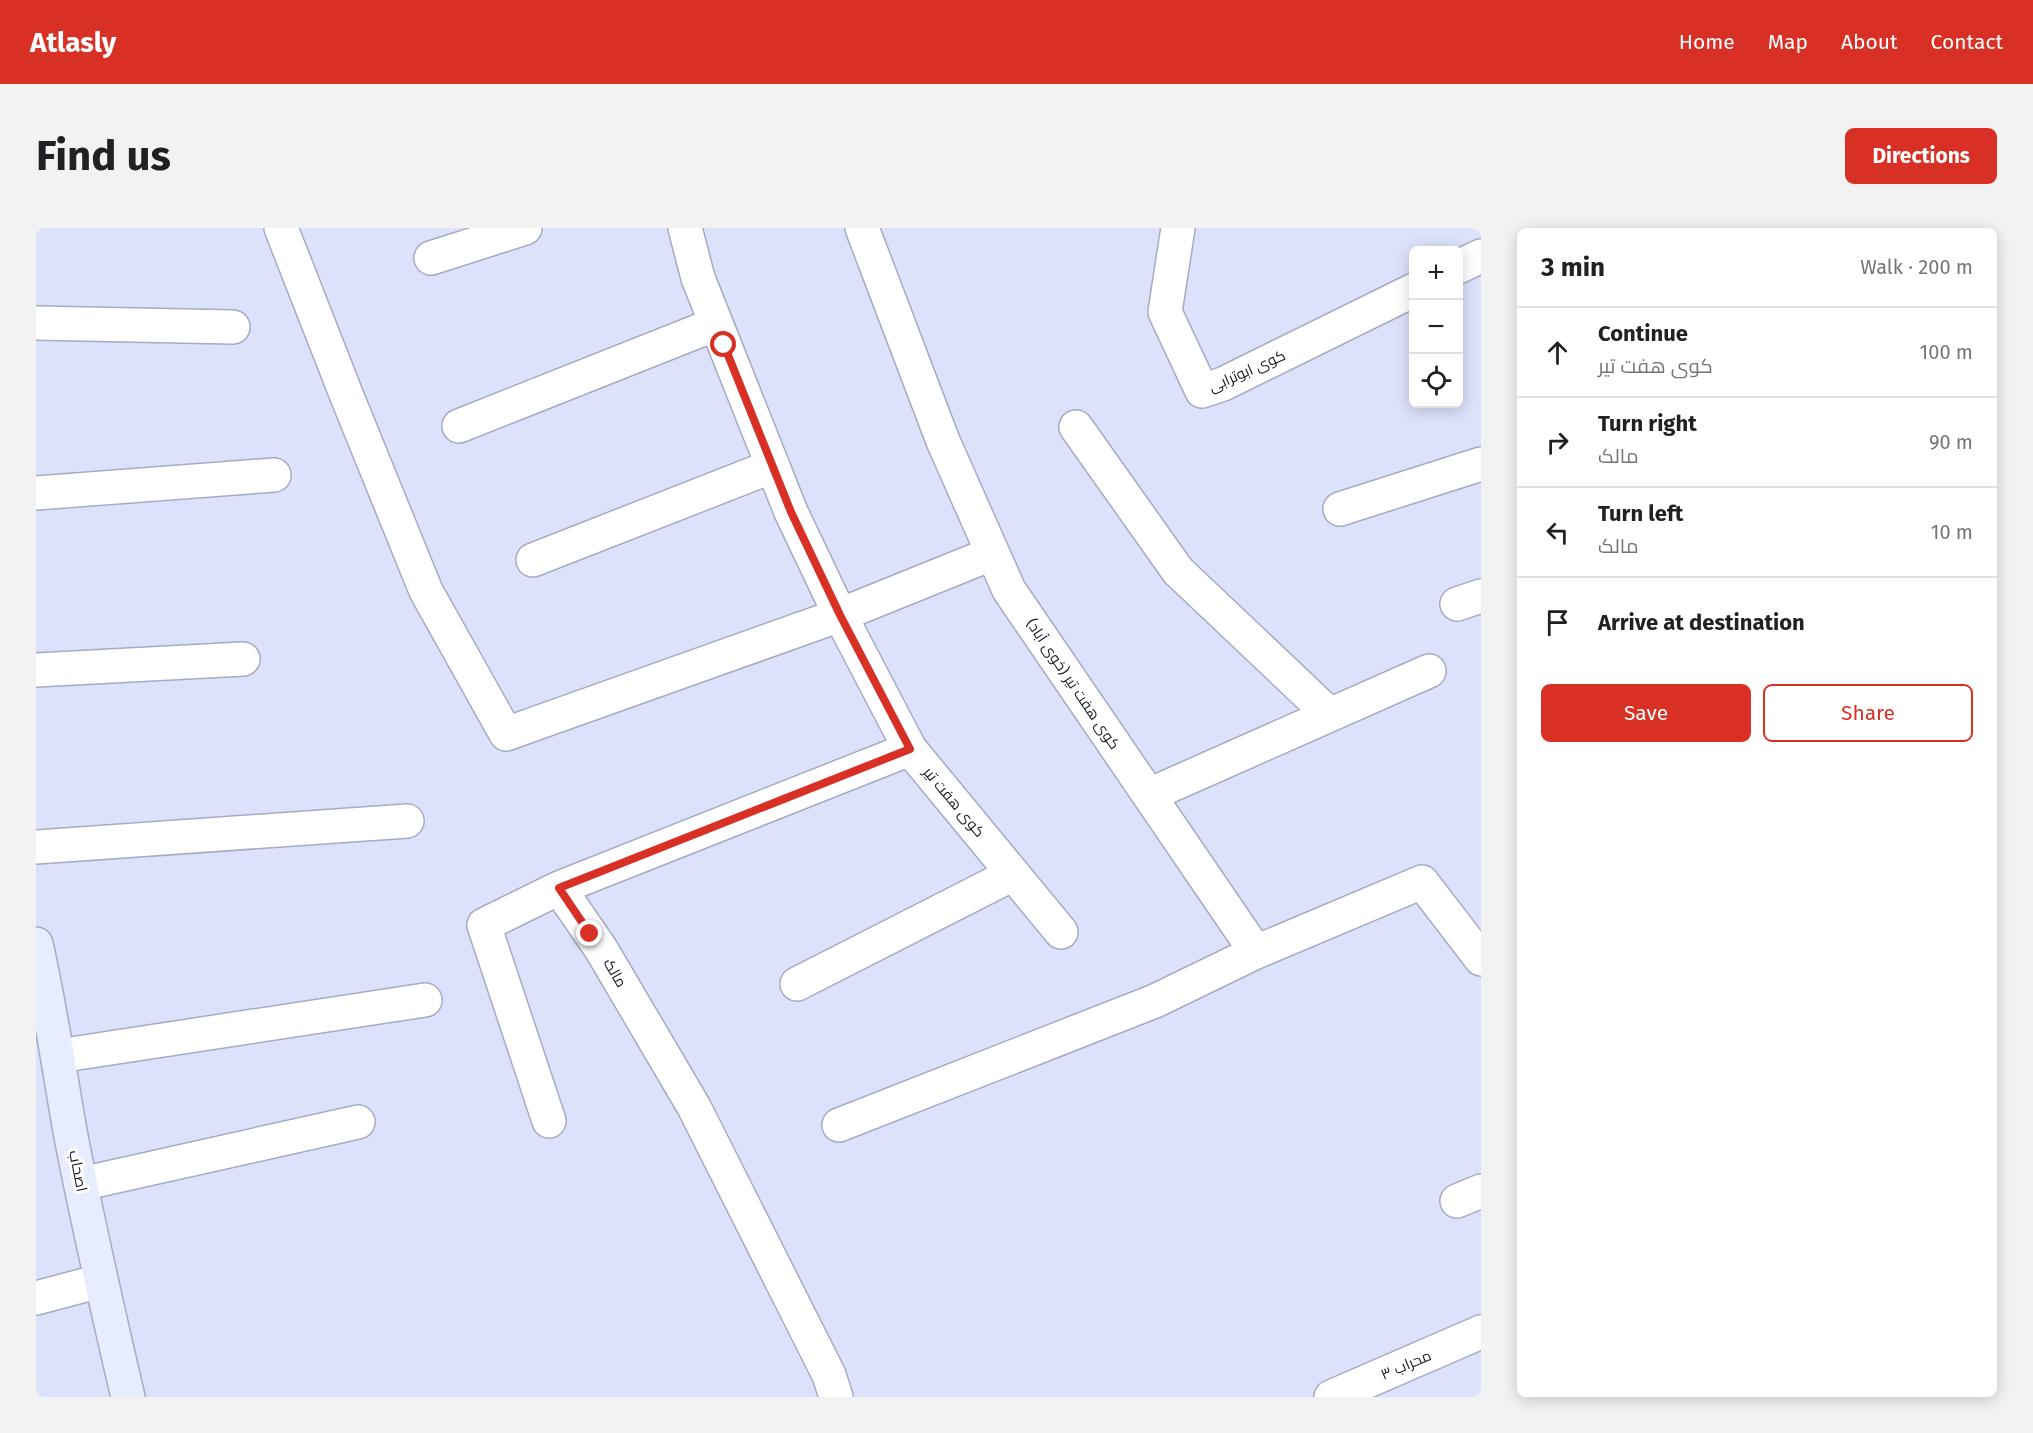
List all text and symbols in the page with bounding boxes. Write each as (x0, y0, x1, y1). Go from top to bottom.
text: Atlasly (30, 26, 116, 59)
text: Home (1679, 29, 1735, 55)
text: Map (1768, 29, 1808, 55)
text: About (1841, 29, 1898, 55)
text: Contact (1931, 29, 2003, 55)
button: Directions (1845, 128, 1997, 184)
text: Find us (36, 131, 171, 181)
map controls (1409, 246, 1463, 408)
button: + (1409, 246, 1463, 300)
text: 3 min (1541, 252, 1605, 283)
text: Walk · 200 m (1860, 255, 1973, 279)
button: − (1409, 300, 1463, 354)
text: Continue (1598, 320, 1688, 347)
route start (710, 331, 736, 357)
icon: ahead (1541, 336, 1574, 369)
text: 100 m (1920, 340, 1973, 364)
street label: کوی ابوترابی (1206, 346, 1289, 397)
button: locate (1409, 354, 1463, 408)
text: کوی هفت تیر (1598, 354, 1713, 378)
text: Turn right (1598, 410, 1697, 437)
icon: right (1541, 426, 1574, 459)
text: 90 m (1929, 430, 1973, 454)
text: مالک (1598, 444, 1639, 468)
text: Turn left (1598, 500, 1683, 527)
icon: left (1541, 516, 1574, 549)
text: 10 m (1931, 520, 1973, 544)
text: مالک (1598, 534, 1639, 558)
icon: arrive (1541, 606, 1574, 639)
text: Arrive at destination (1598, 609, 1805, 636)
street label: کوی هفت تیر (خوی آباد) (1022, 615, 1124, 753)
button: Save (1541, 684, 1751, 742)
button: Share (1763, 684, 1973, 742)
street label: کوی هفت تیر (918, 762, 989, 841)
route end (576, 920, 602, 946)
street label: مالک (600, 955, 630, 991)
street label: اصحاب (65, 1149, 91, 1193)
street label: محراب ۳ (1378, 1346, 1434, 1384)

